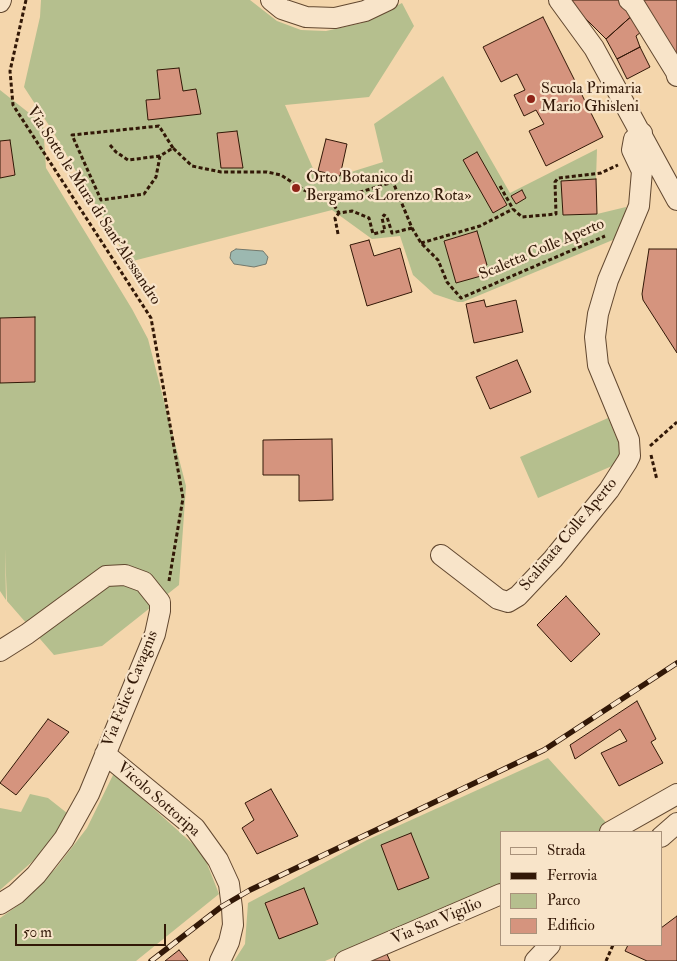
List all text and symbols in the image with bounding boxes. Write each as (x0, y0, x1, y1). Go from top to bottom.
place label: Scuola Primaria Mario Ghisleni (541, 80, 641, 118)
marker: Scuola Primaria Mario Ghisleni (525, 93, 537, 105)
street label: Via Sotto le Mura di Sant'Alessandro (22, 103, 164, 309)
place label: Orto Botanico di Bergamo «Lorenzo Rota» (306, 169, 472, 207)
marker: Orto Botanico di Bergamo «Lorenzo Rota» (290, 182, 302, 194)
street label: Scaletta Colle Aperto (476, 215, 608, 285)
street label: Scalinata Colle Aperto (516, 475, 622, 595)
street label: Via Felice Cavagnis (99, 628, 163, 750)
street label: Vicolo Sottoripa (112, 759, 204, 841)
legend (500, 831, 662, 946)
text: Strada (547, 841, 586, 860)
text: Ferrovia (547, 866, 597, 885)
text: Parco (547, 891, 580, 910)
street label: Via San Vigilio (389, 894, 485, 950)
scale bar (18, 914, 169, 946)
text: Edificio (547, 916, 595, 935)
text: 50 m (23, 923, 52, 942)

